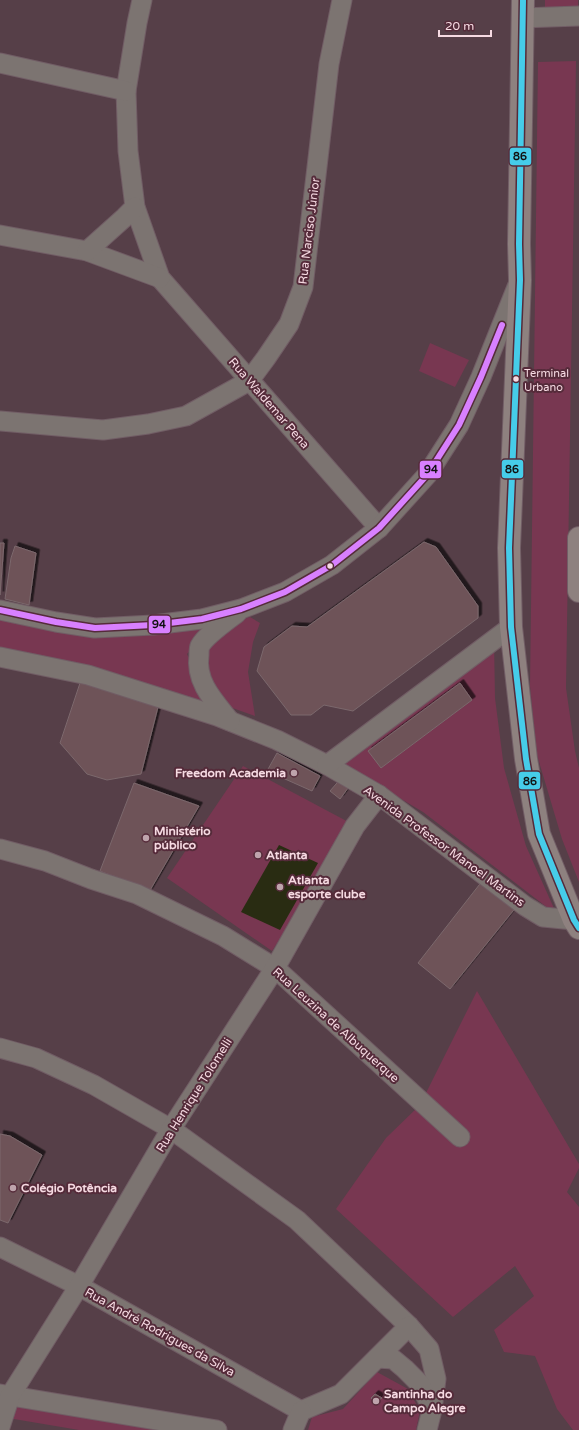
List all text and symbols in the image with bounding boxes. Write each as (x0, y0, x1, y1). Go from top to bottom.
scale bar (439, 12, 491, 38)
text: 20 m (445, 19, 474, 33)
line badge: 86 (509, 147, 532, 166)
text: 86 (513, 150, 527, 163)
street label: Rua Narciso Júnior (296, 177, 323, 285)
street label: Rua Waldemar Pena (226, 355, 312, 451)
place label: Terminal Urbano (524, 367, 569, 394)
marker: Terminal Urbano (511, 374, 521, 384)
line badge: 86 (501, 459, 524, 479)
line badge: 94 (419, 460, 442, 479)
text: 94 (424, 463, 438, 476)
text: 86 (505, 463, 519, 476)
unlabelled marker (325, 561, 335, 571)
line badge: 94 (148, 615, 171, 634)
text: 94 (152, 618, 166, 631)
place label: Freedom Academia (175, 766, 286, 780)
marker: Freedom Academia (289, 768, 299, 778)
line badge: 86 (518, 771, 541, 790)
text: 86 (523, 775, 537, 788)
street label: Avenida Professor Manoel Martins (361, 783, 528, 909)
place label: Ministério público (154, 824, 211, 853)
marker: Ministério público (141, 833, 151, 843)
place label: Atlanta (266, 848, 308, 862)
marker: Atlanta (253, 850, 263, 860)
place label: Atlanta esporte clube (288, 873, 366, 902)
marker: Atlanta esporte clube (275, 882, 285, 892)
street label: Rua Leuzina de Albuquerque (270, 965, 402, 1085)
street label: Rua Henrique Tolomelli (153, 1035, 235, 1155)
place label: Colégio Potência (21, 1181, 117, 1196)
marker: Colégio Potência (8, 1183, 18, 1193)
street label: Rua André Rodrigues da Silva (83, 1285, 237, 1379)
place label: Santinha do Campo Alegre (384, 1387, 466, 1416)
marker: Santinha do Campo Alegre (371, 1396, 381, 1406)

